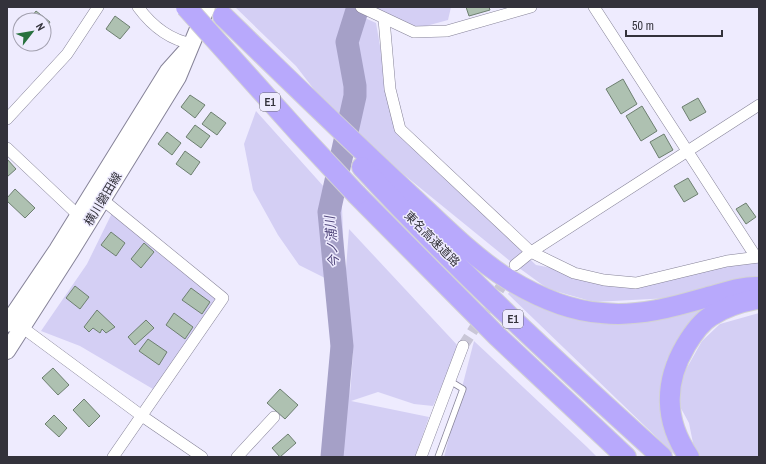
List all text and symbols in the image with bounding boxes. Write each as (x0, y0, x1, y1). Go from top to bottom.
north arrow (12, 12, 52, 52)
scale bar (626, 12, 722, 38)
text: 50 m (632, 18, 654, 34)
text: N (33, 20, 48, 33)
road number: E1 (260, 93, 280, 111)
street label: 横川磐田線 (81, 169, 125, 229)
street label: 東名高速道路 (401, 208, 463, 270)
water label: 今ノ浦川 (321, 213, 343, 269)
road number: E1 (503, 310, 523, 328)

